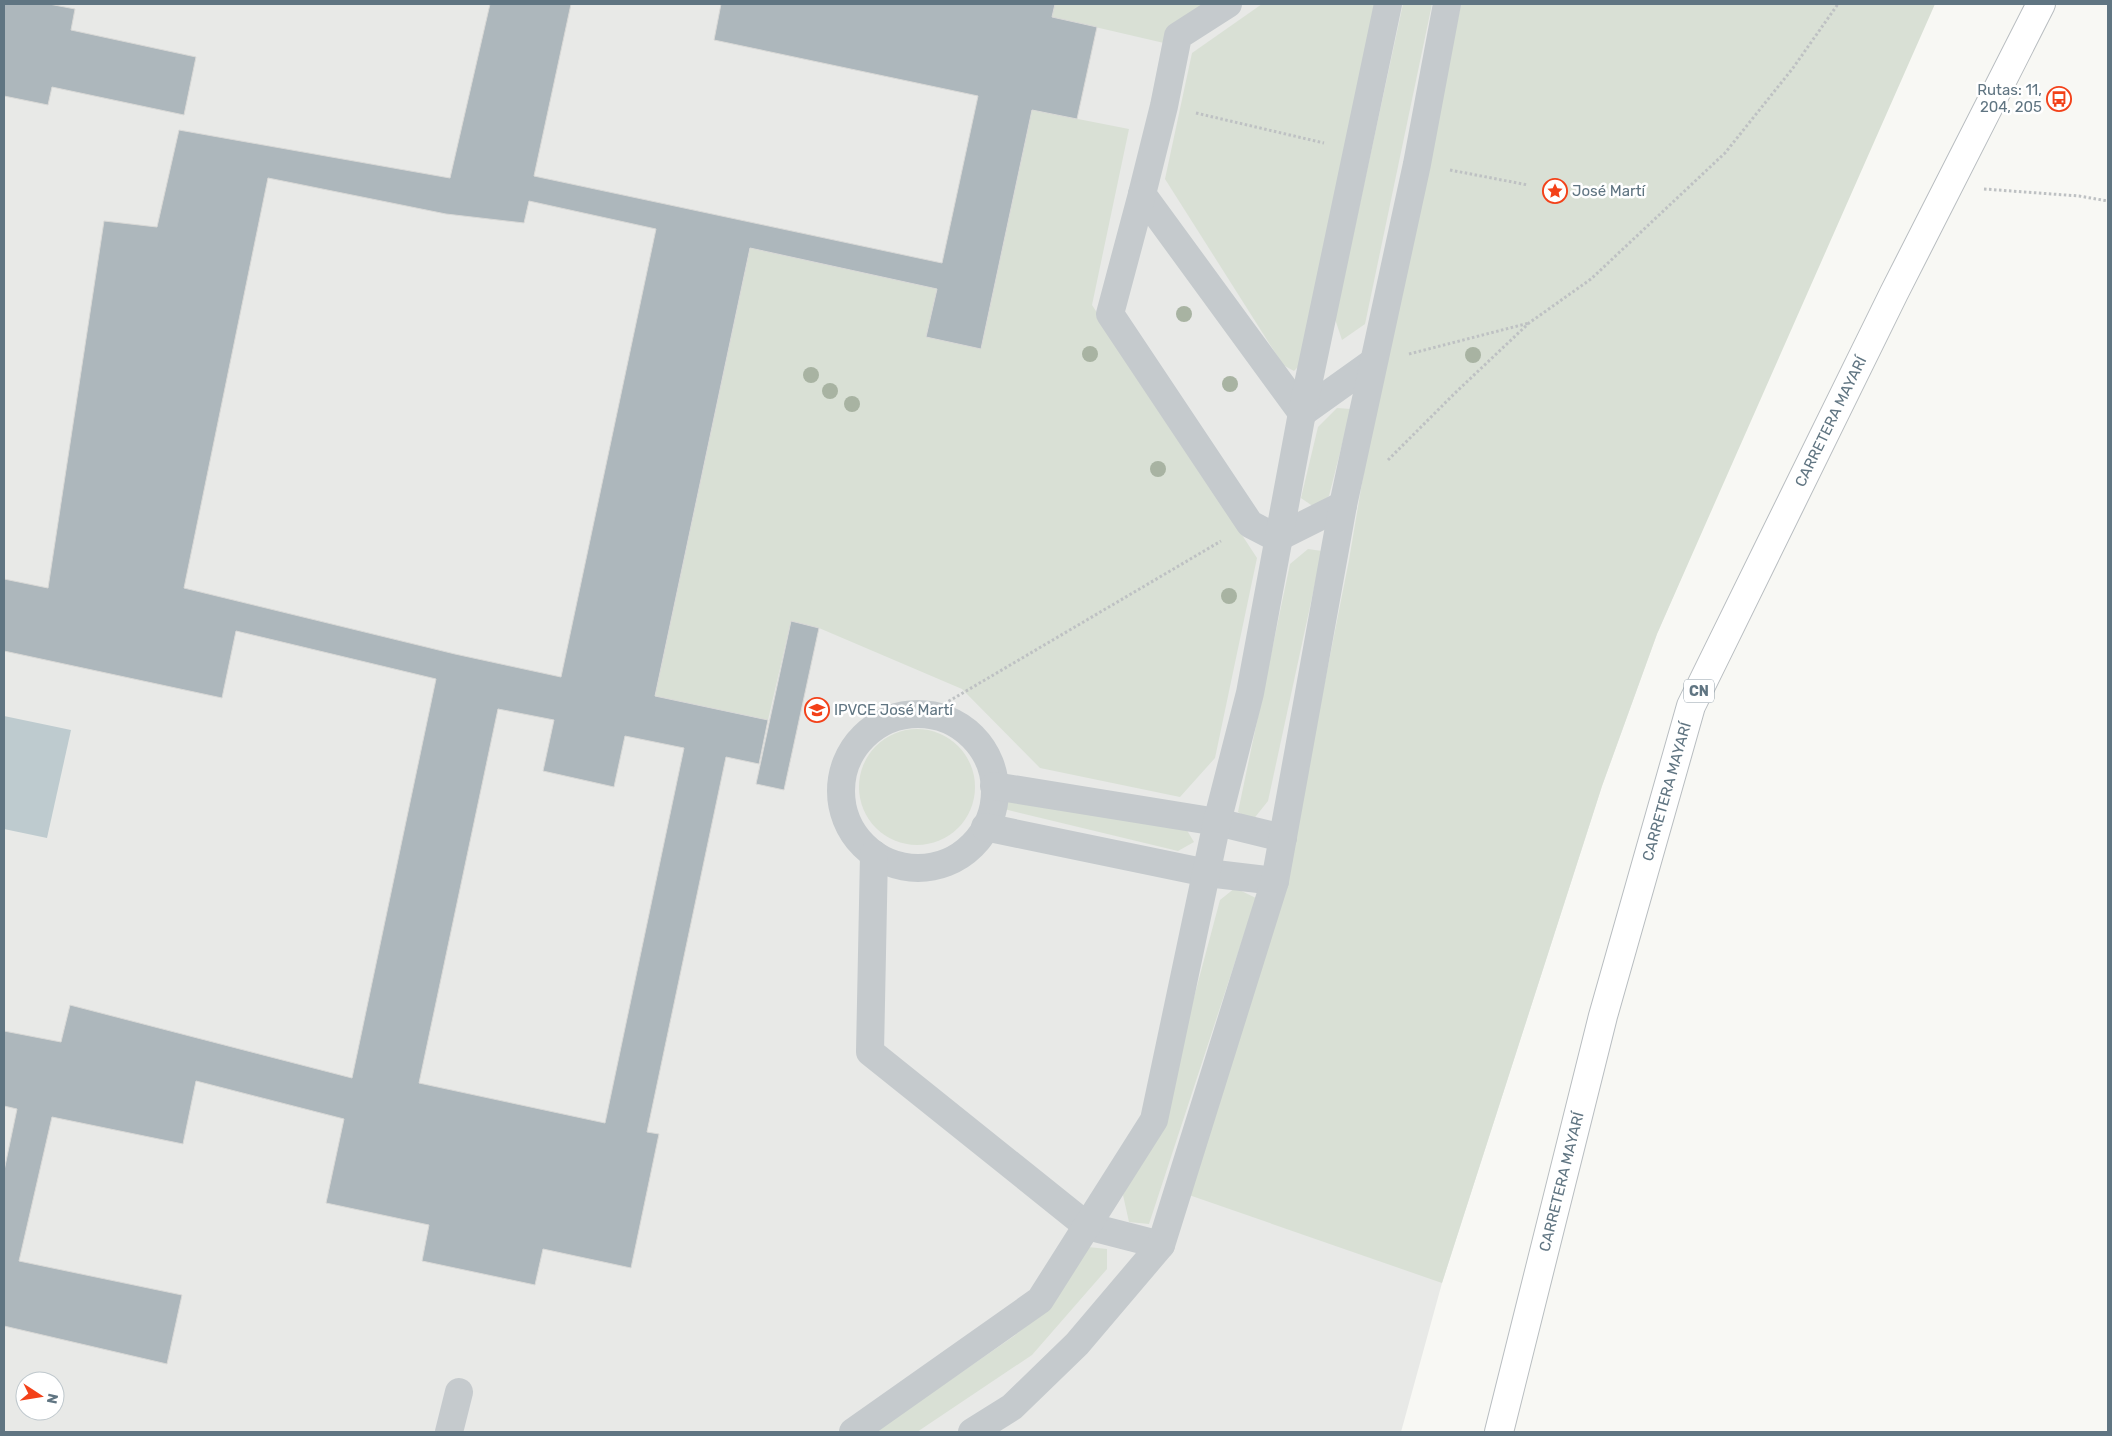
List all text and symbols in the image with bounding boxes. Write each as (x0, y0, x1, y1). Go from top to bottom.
place label: Rutas: 11, 204, 205 (1977, 81, 2042, 116)
bus stop icon: Rutas: 11, 204, 205 (2046, 86, 2072, 112)
place icon: José Martí (1542, 178, 1568, 204)
place label: José Martí (1572, 182, 1647, 200)
street label: CARRETERA MAYARÍ (1791, 353, 1871, 490)
road number: CN (1684, 679, 1714, 702)
school or university icon: IPVCE José Martí (804, 697, 830, 723)
place label: IPVCE José Martí (834, 701, 954, 719)
street label: CARRETERA MAYARÍ (1638, 719, 1695, 863)
street label: CARRETERA MAYARÍ (1535, 1109, 1588, 1253)
north arrow (15, 1371, 65, 1421)
text: N (43, 1392, 62, 1405)

